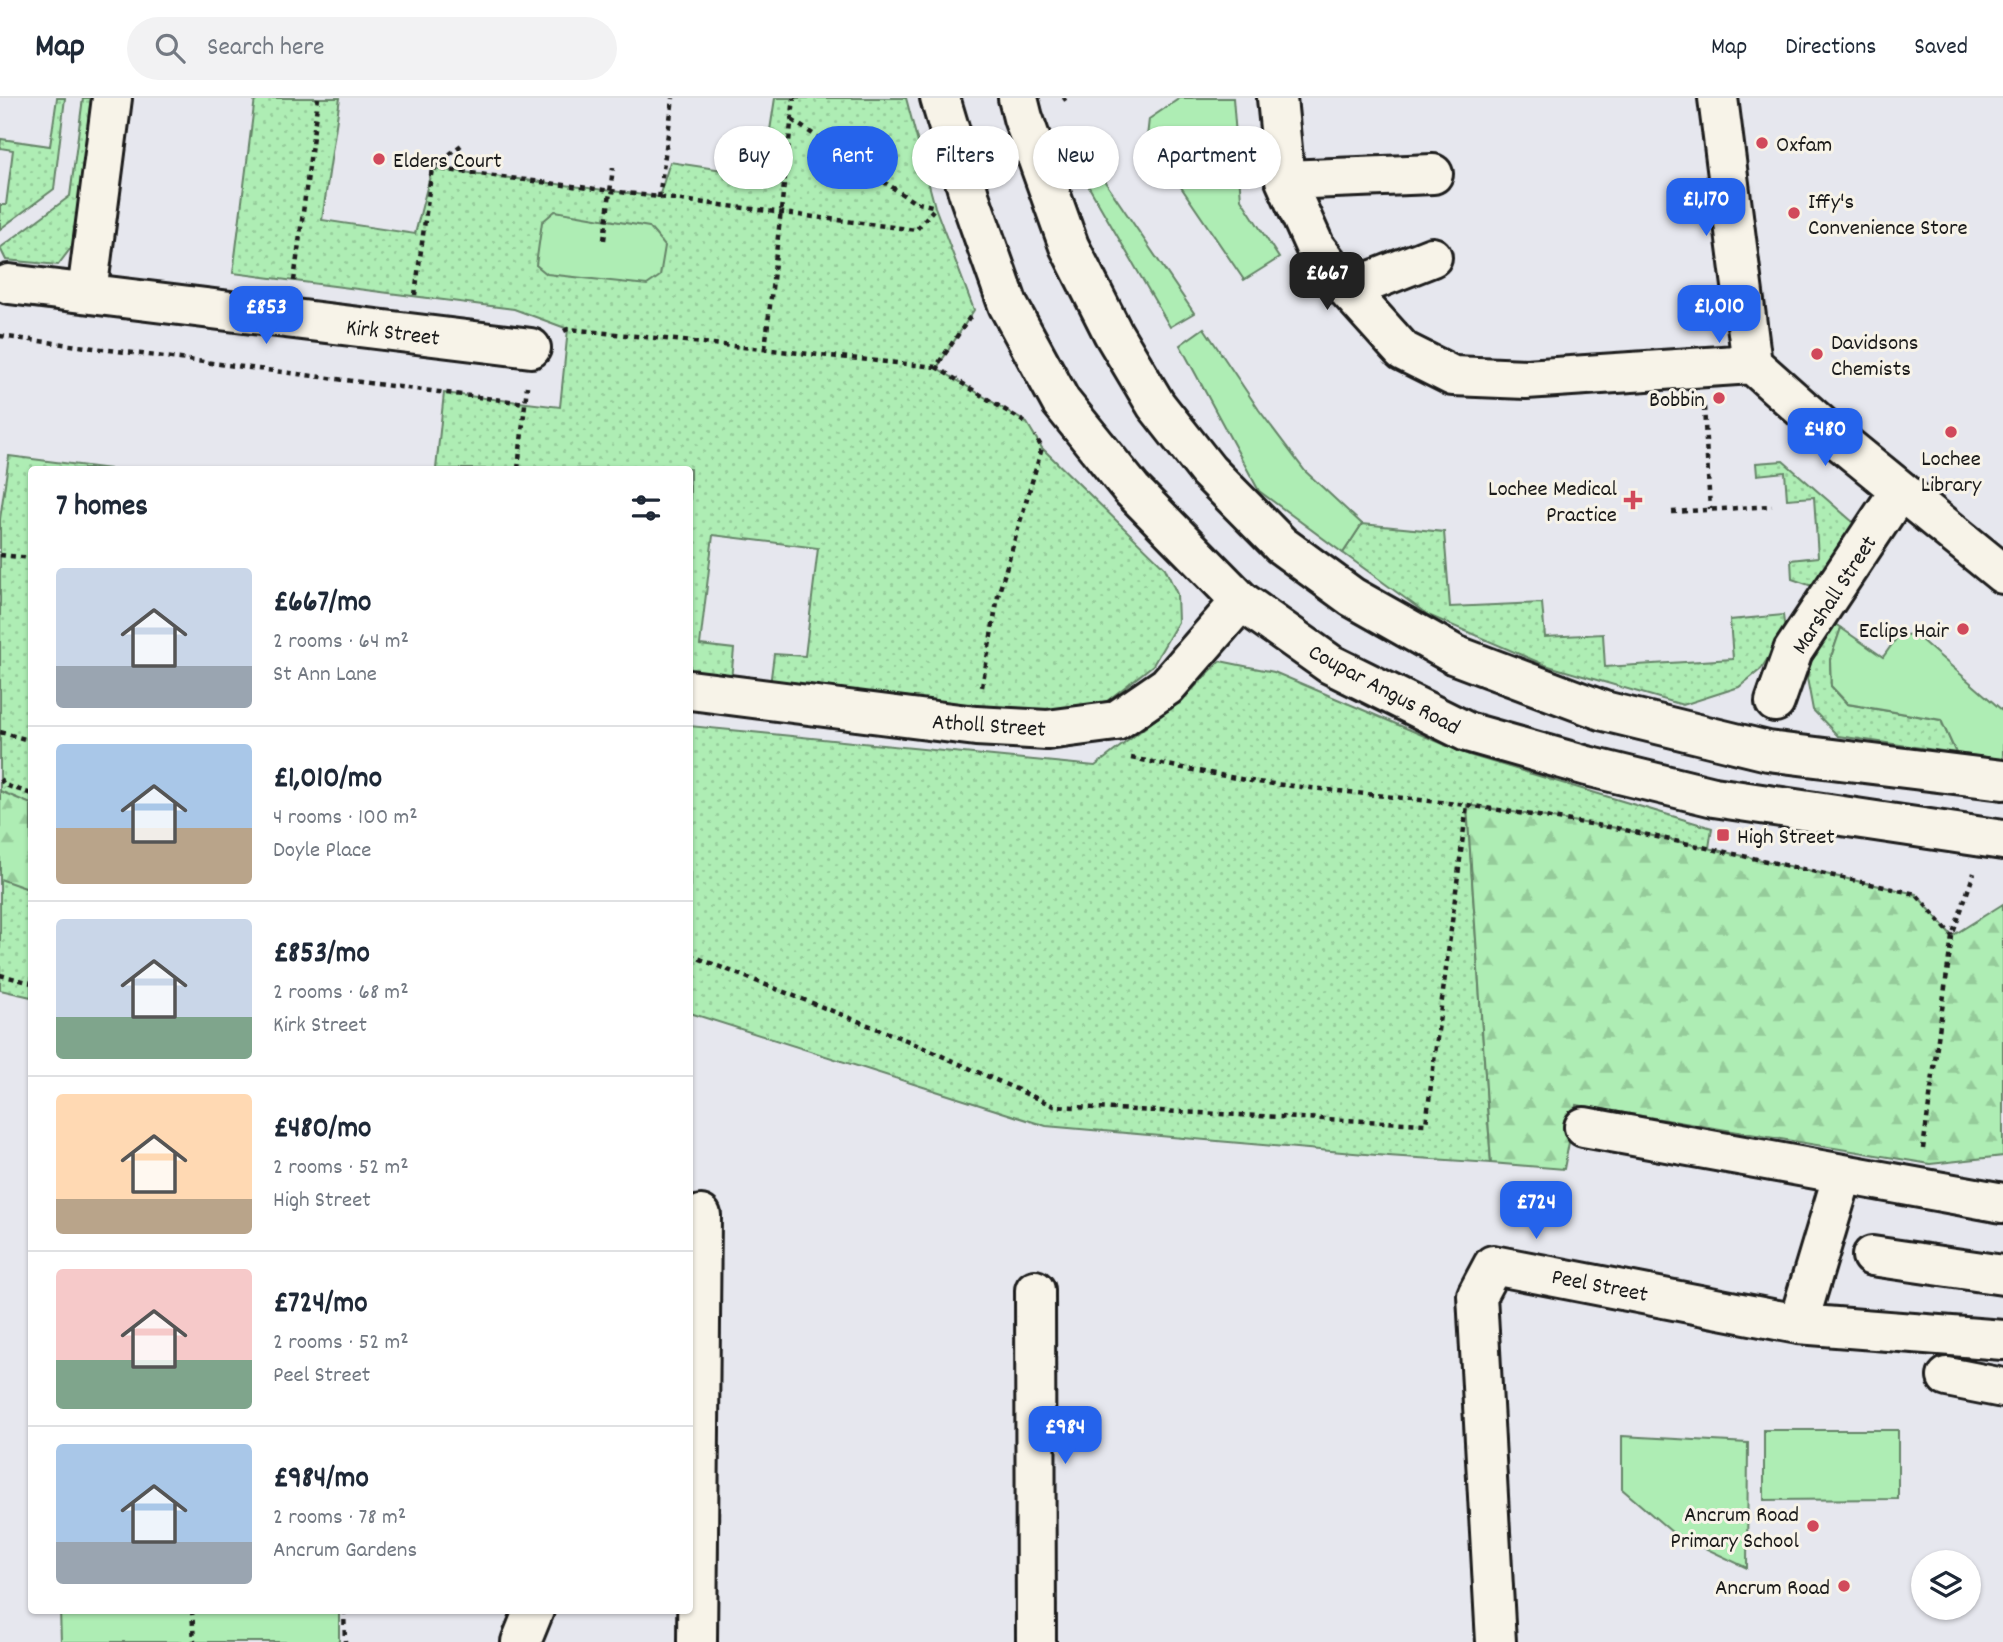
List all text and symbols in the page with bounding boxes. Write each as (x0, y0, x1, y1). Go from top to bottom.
search box (127, 17, 617, 80)
text: Map (35, 25, 85, 72)
icon: search (151, 29, 189, 67)
text: Search here (207, 30, 325, 67)
text: Map (1711, 31, 1747, 65)
text: Directions (1785, 31, 1876, 65)
text: Saved (1914, 31, 1968, 65)
chip: Buy (714, 126, 793, 189)
chip: Rent (807, 126, 898, 189)
chip: Filters (912, 126, 1019, 189)
chip: New (1033, 126, 1119, 189)
chip: Apartment (1133, 126, 1281, 189)
place label: Oxfam (1776, 130, 1832, 163)
marker: Oxfam (1754, 135, 1770, 151)
place label: Elders Court (393, 146, 502, 179)
marker: Elders Court (371, 151, 387, 167)
pin: £1,170 (1649, 178, 1763, 238)
text: £1,170 (1682, 184, 1730, 217)
place label: Iffy's Convenience Store (1808, 187, 1968, 246)
marker: Iffy's Convenience Store (1786, 205, 1802, 221)
pin: £667 (1286, 252, 1368, 312)
text: £667 (1306, 258, 1348, 291)
pin: £853 (225, 286, 307, 346)
pin: £1,010 (1662, 286, 1776, 345)
text: £1,010 (1693, 291, 1745, 324)
text: £853 (245, 292, 287, 325)
street label: Kirk Street (344, 312, 441, 357)
place label: Davidsons Chemists (1831, 328, 1918, 387)
marker: Davidsons Chemists (1809, 346, 1825, 362)
place label: Bobbin (1649, 385, 1705, 418)
marker: Bobbin (1711, 390, 1727, 406)
pin: £480 (1784, 408, 1866, 468)
text: £480 (1804, 414, 1846, 447)
marker: Lochee Library (1943, 424, 1959, 440)
place label: Lochee Library (1921, 444, 1982, 503)
place label: Lochee Medical Practice (1488, 474, 1618, 533)
text: 7 homes (56, 487, 148, 530)
icon: filters (627, 489, 665, 527)
marker: Lochee Medical Practice (1623, 490, 1643, 510)
street label: Marshall Street (1785, 530, 1887, 662)
text: £667/mo (273, 583, 371, 626)
icon: home (112, 596, 196, 680)
place label: Eclips Hair (1859, 616, 1949, 649)
marker: Eclips Hair (1955, 621, 1971, 637)
text: 2 rooms · 64 m² (273, 626, 409, 659)
street label: Coupar Angus Road (1302, 637, 1465, 745)
text: St Ann Lane (273, 659, 377, 692)
street label: Atholl Street (931, 707, 1047, 748)
text: £1,010/mo (273, 759, 382, 802)
icon: home (112, 772, 196, 856)
text: 4 rooms · 100 m² (273, 802, 418, 835)
place label: High Street (1737, 822, 1835, 855)
marker: High Street (1715, 827, 1731, 843)
text: Doyle Place (273, 835, 371, 868)
text: £853/mo (273, 934, 370, 977)
icon: home (112, 947, 196, 1031)
text: 2 rooms · 68 m² (273, 977, 409, 1010)
text: Kirk Street (273, 1010, 367, 1043)
text: £480/mo (273, 1109, 371, 1152)
icon: home (112, 1122, 196, 1206)
text: 2 rooms · 52 m² (273, 1152, 409, 1185)
pin: £724 (1495, 1182, 1577, 1241)
text: High Street (273, 1185, 371, 1218)
text: £724 (1516, 1187, 1556, 1220)
street label: Peel Street (1548, 1262, 1650, 1313)
text: £724/mo (273, 1284, 368, 1327)
icon: home (112, 1297, 196, 1381)
text: 2 rooms · 52 m² (273, 1327, 409, 1360)
text: Peel Street (273, 1360, 370, 1393)
pin: £984 (1024, 1406, 1106, 1466)
text: £984 (1045, 1412, 1085, 1445)
text: £984/mo (273, 1459, 369, 1502)
icon: home (112, 1472, 196, 1556)
place label: Ancrum Road Primary School (1670, 1500, 1800, 1559)
text: 2 rooms · 78 m² (273, 1502, 406, 1535)
marker: Ancrum Road Primary School (1805, 1518, 1821, 1534)
text: Ancrum Gardens (273, 1535, 417, 1568)
map controls (1911, 1550, 1981, 1620)
button: layers (1911, 1550, 1981, 1620)
place label: Ancrum Road (1715, 1573, 1830, 1606)
marker: Ancrum Road (1836, 1578, 1852, 1594)

